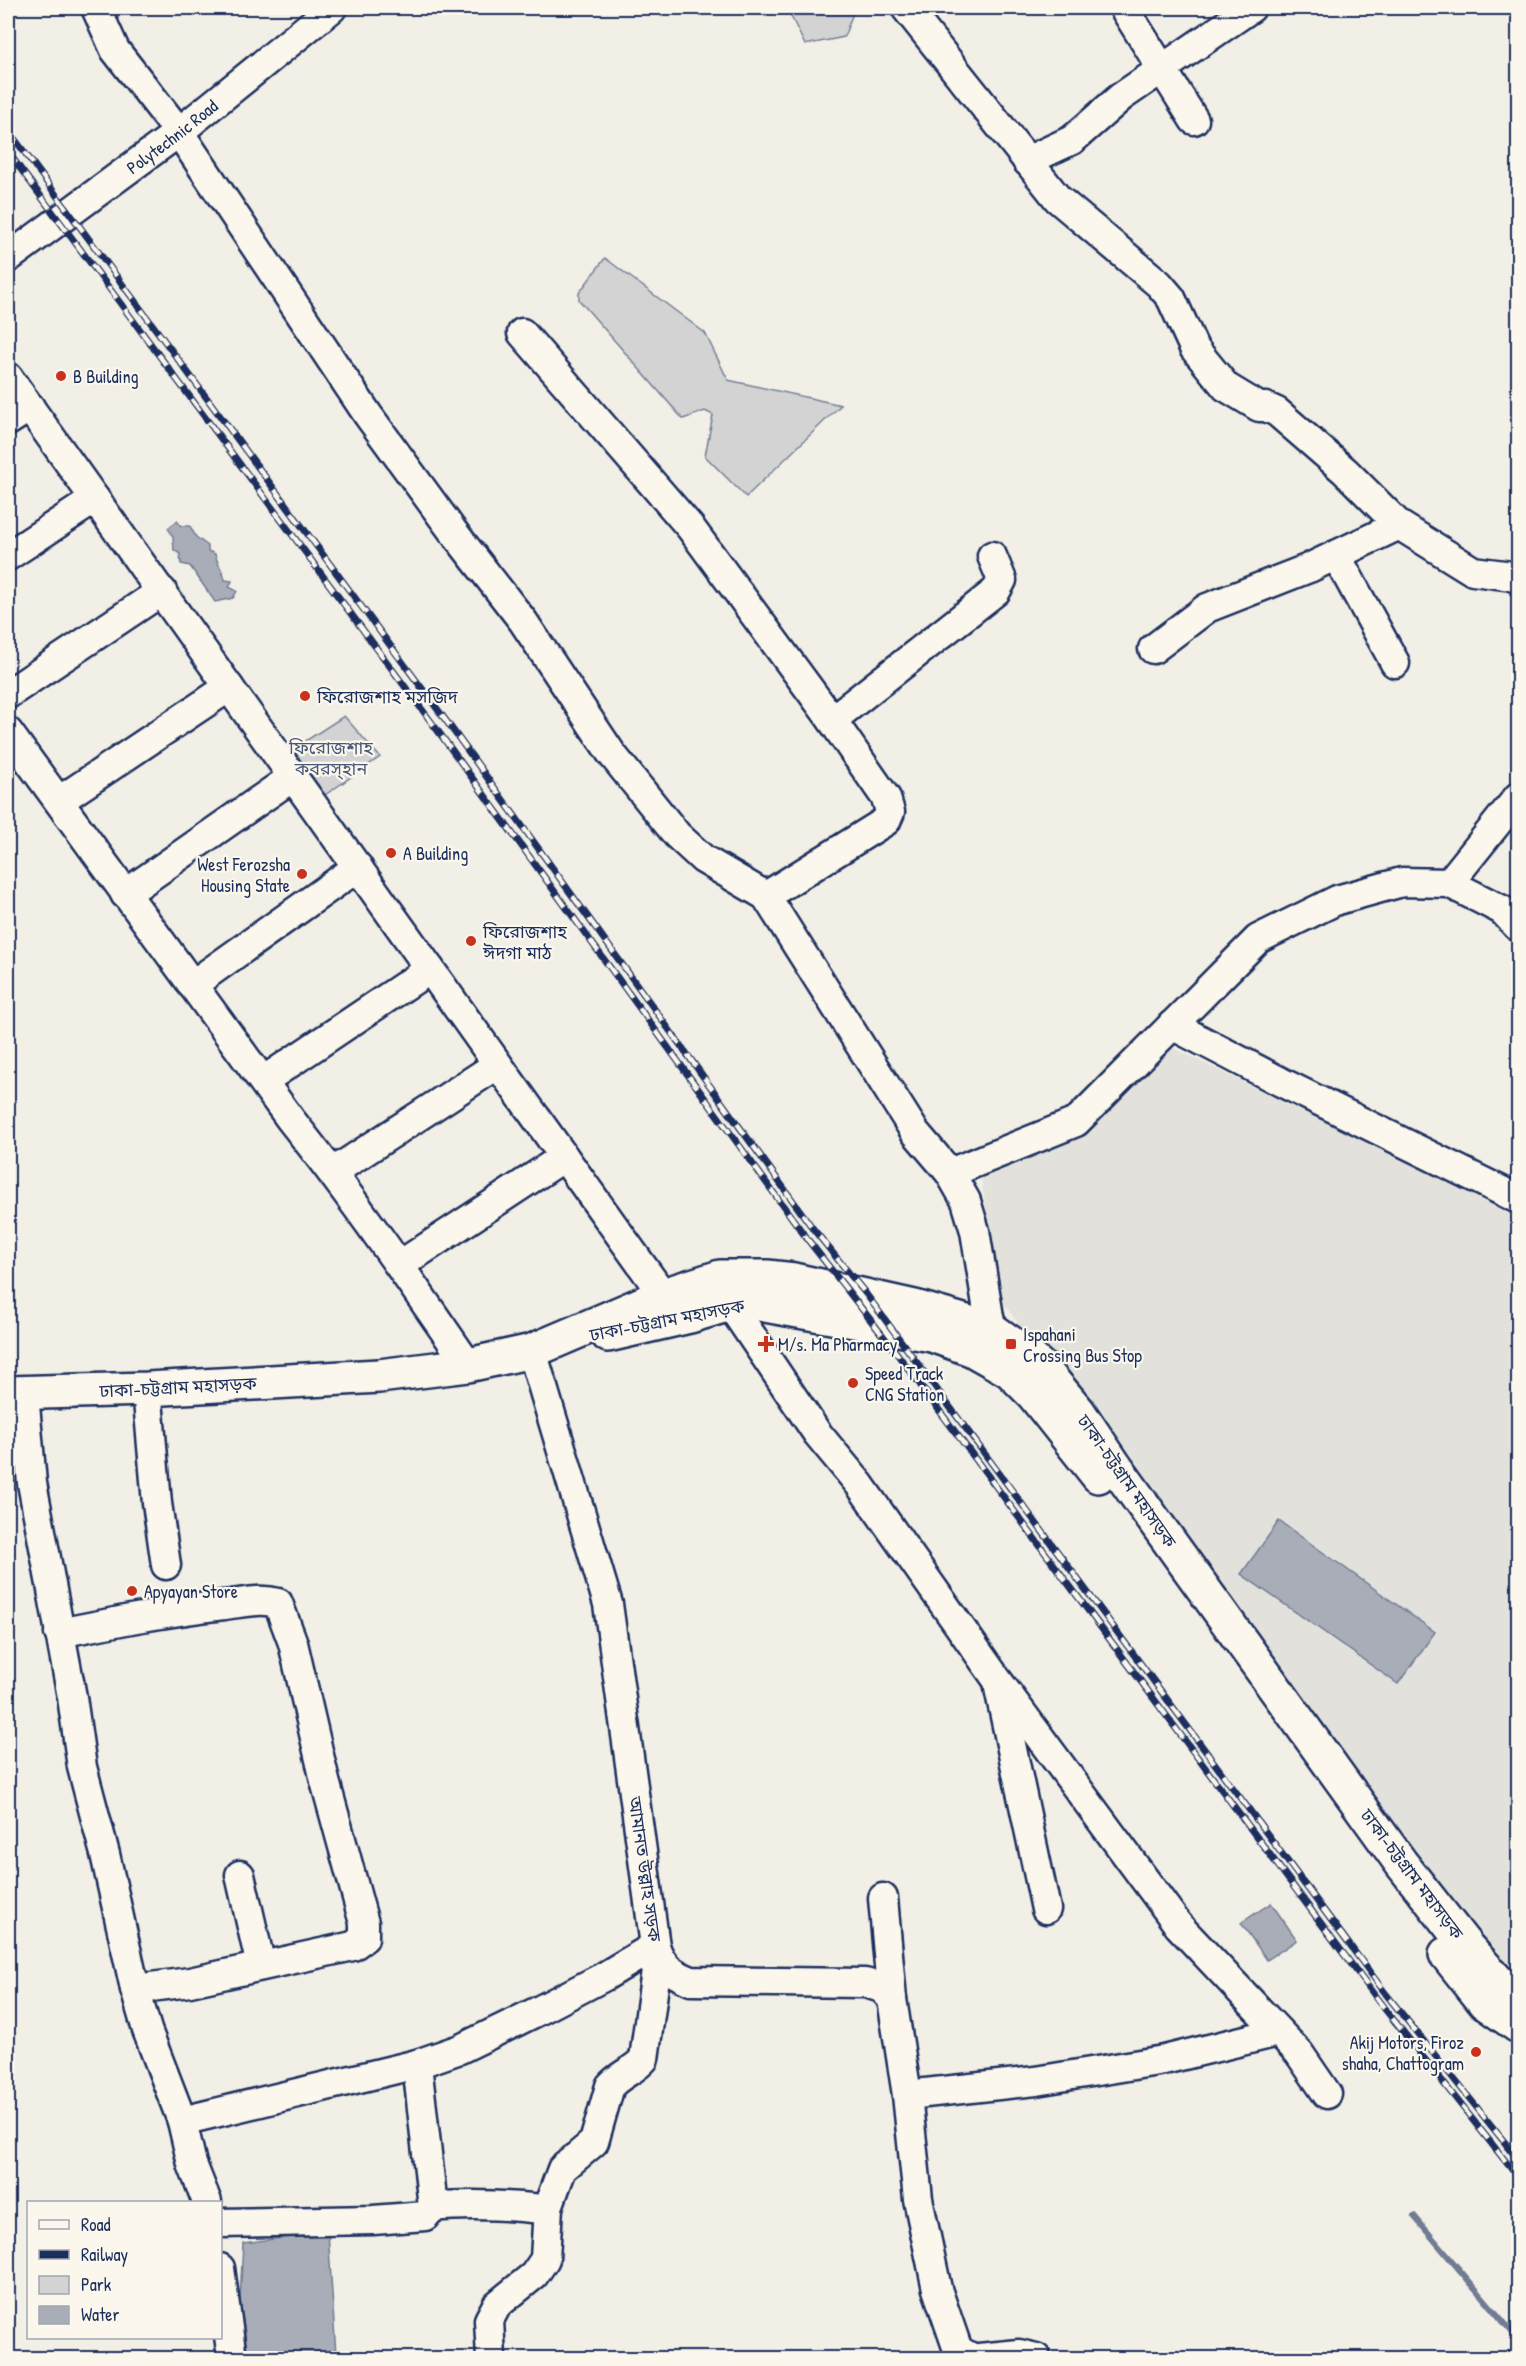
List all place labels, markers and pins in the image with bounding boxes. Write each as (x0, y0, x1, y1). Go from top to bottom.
place label: B Building (73, 364, 139, 389)
marker: B Building (54, 369, 68, 383)
place label: ফিরোজশাহ মসজিদ (316, 684, 459, 709)
marker: ফিরোজশাহ মসজিদ (298, 689, 312, 703)
place label: A Building (403, 841, 468, 866)
marker: A Building (384, 846, 398, 860)
place label: West Ferozsha Housing State (197, 852, 290, 898)
marker: West Ferozsha Housing State (295, 867, 309, 881)
place label: ফিরোজশাহ ঈদগা মাঠ (482, 919, 567, 965)
marker: ফিরোজশাহ ঈদগা মাঠ (464, 934, 478, 948)
place label: Ispahani Crossing Bus Stop (1023, 1322, 1142, 1368)
place label: M/s. Ma Pharmacy (778, 1332, 898, 1357)
marker: M/s. Ma Pharmacy (759, 1337, 773, 1351)
marker: Ispahani Crossing Bus Stop (1004, 1337, 1018, 1351)
place label: Speed Track CNG Station (865, 1361, 944, 1407)
marker: Speed Track CNG Station (846, 1376, 860, 1390)
place label: Apyayan Store (144, 1579, 238, 1604)
marker: Apyayan Store (125, 1584, 139, 1598)
place label: Akij Motors, Firoz shaha, Chattogram (1342, 2030, 1464, 2076)
marker: Akij Motors, Firoz shaha, Chattogram (1469, 2045, 1483, 2059)

